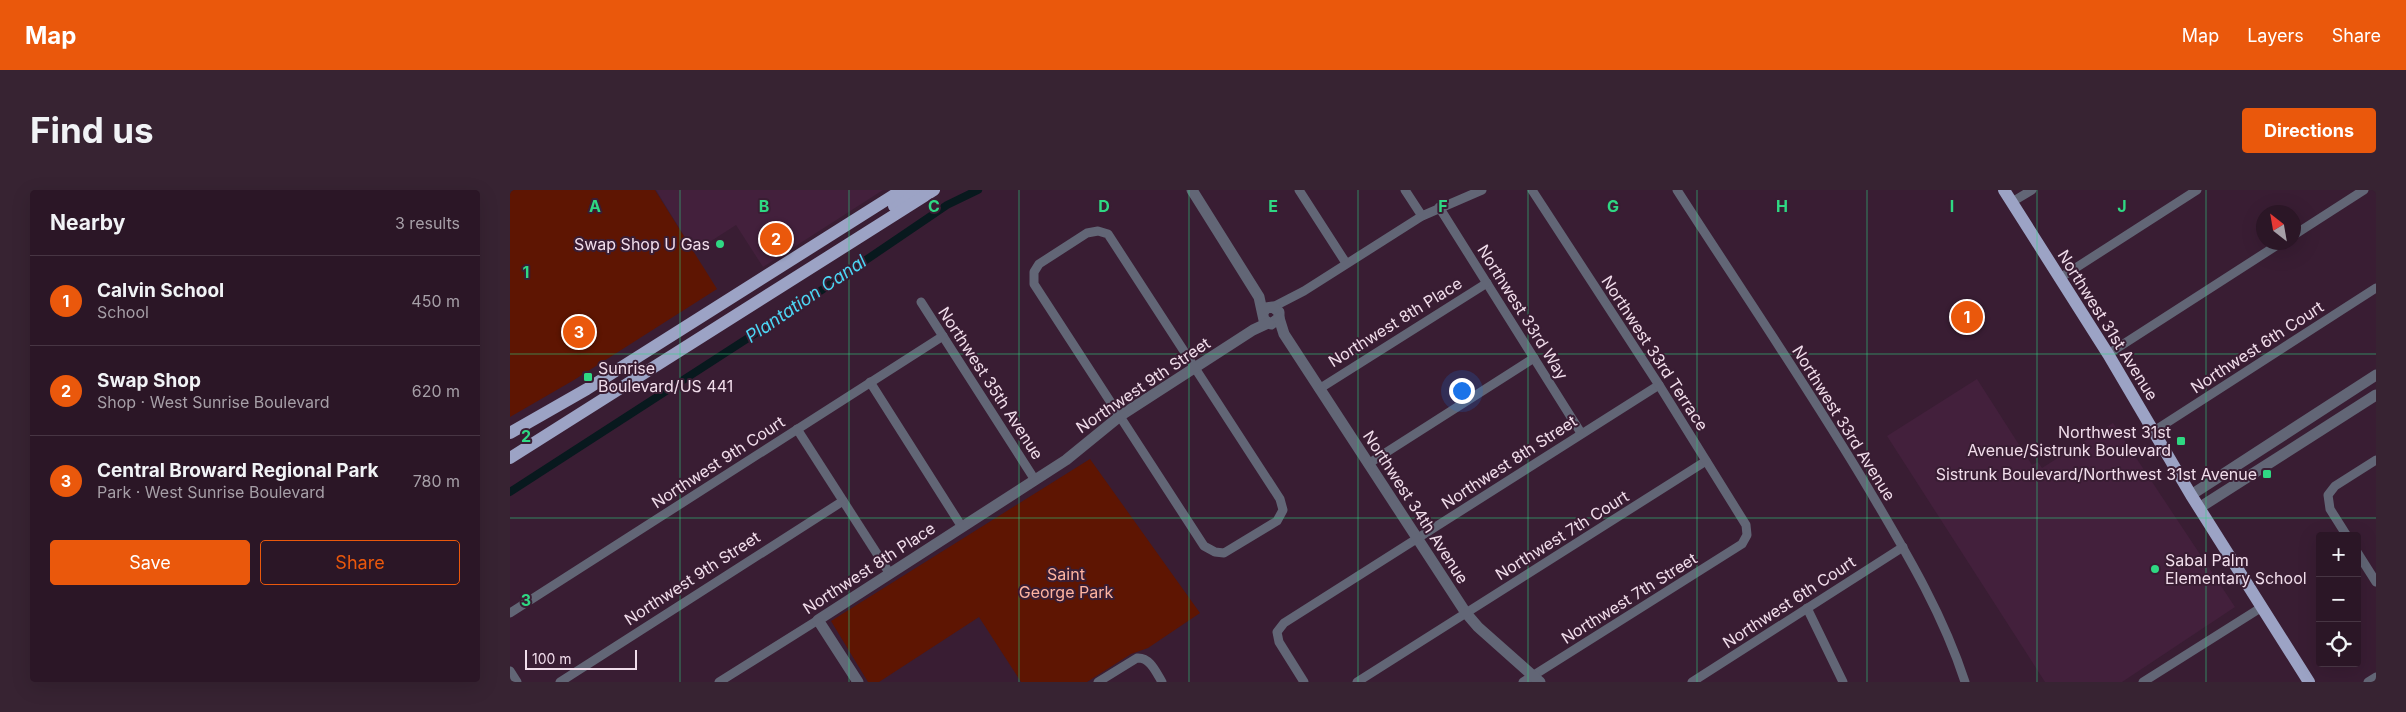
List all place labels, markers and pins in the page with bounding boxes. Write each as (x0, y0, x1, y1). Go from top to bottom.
pin: 2 (760, 220, 792, 258)
place label: Swap Shop U Gas (574, 234, 710, 254)
marker: Swap Shop U Gas (714, 238, 726, 250)
pin: 1 (1951, 298, 1983, 336)
pin: 3 (563, 313, 595, 351)
place label: Sunrise Boulevard/US 441 (598, 358, 733, 396)
marker: Sunrise Boulevard/US 441 (582, 371, 594, 383)
place label: Northwest 31st Avenue/Sistrunk Boulevard (1967, 422, 2171, 460)
marker: Northwest 31st Avenue/Sistrunk Boulevard (2175, 435, 2187, 447)
place label: Sistrunk Boulevard/Northwest 31st Avenue (1936, 464, 2257, 484)
marker: Sistrunk Boulevard/Northwest 31st Avenue (2261, 468, 2273, 480)
place label: Sabal Palm Elementary School (2165, 550, 2307, 588)
marker: Sabal Palm Elementary School (2149, 563, 2161, 575)

